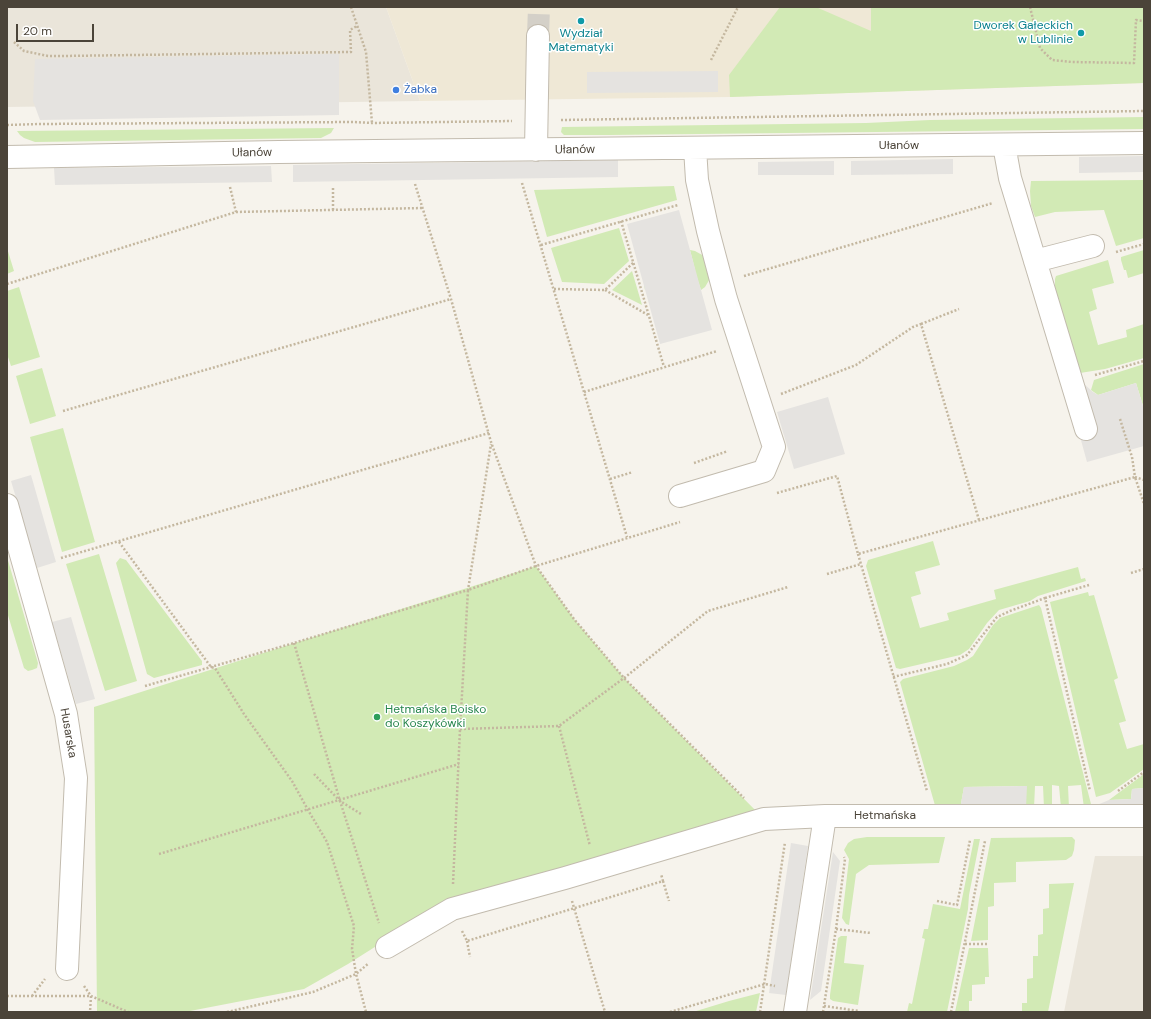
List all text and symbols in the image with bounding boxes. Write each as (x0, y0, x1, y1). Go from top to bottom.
scale bar (18, 16, 96, 42)
marker: Wydział Matematyki (576, 16, 586, 26)
place label: Dworek Gałeckich w Lublinie (973, 19, 1073, 47)
text: 20 m (23, 23, 52, 39)
place label: Wydział Matematyki (548, 27, 614, 55)
marker: Dworek Gałeckich w Lublinie (1076, 28, 1086, 38)
place label: Żabka (404, 83, 437, 97)
marker: Żabka (391, 85, 401, 95)
street label: Ułanów (879, 139, 919, 153)
street label: Ułanów (555, 142, 595, 158)
street label: Ułanów (232, 145, 272, 161)
place label: Hetmańska Boisko do Koszykówki (385, 703, 486, 731)
street label: Husarska (57, 707, 79, 759)
marker: Hetmańska Boisko do Koszykówki (372, 712, 382, 722)
street label: Hetmańska (854, 809, 916, 823)

